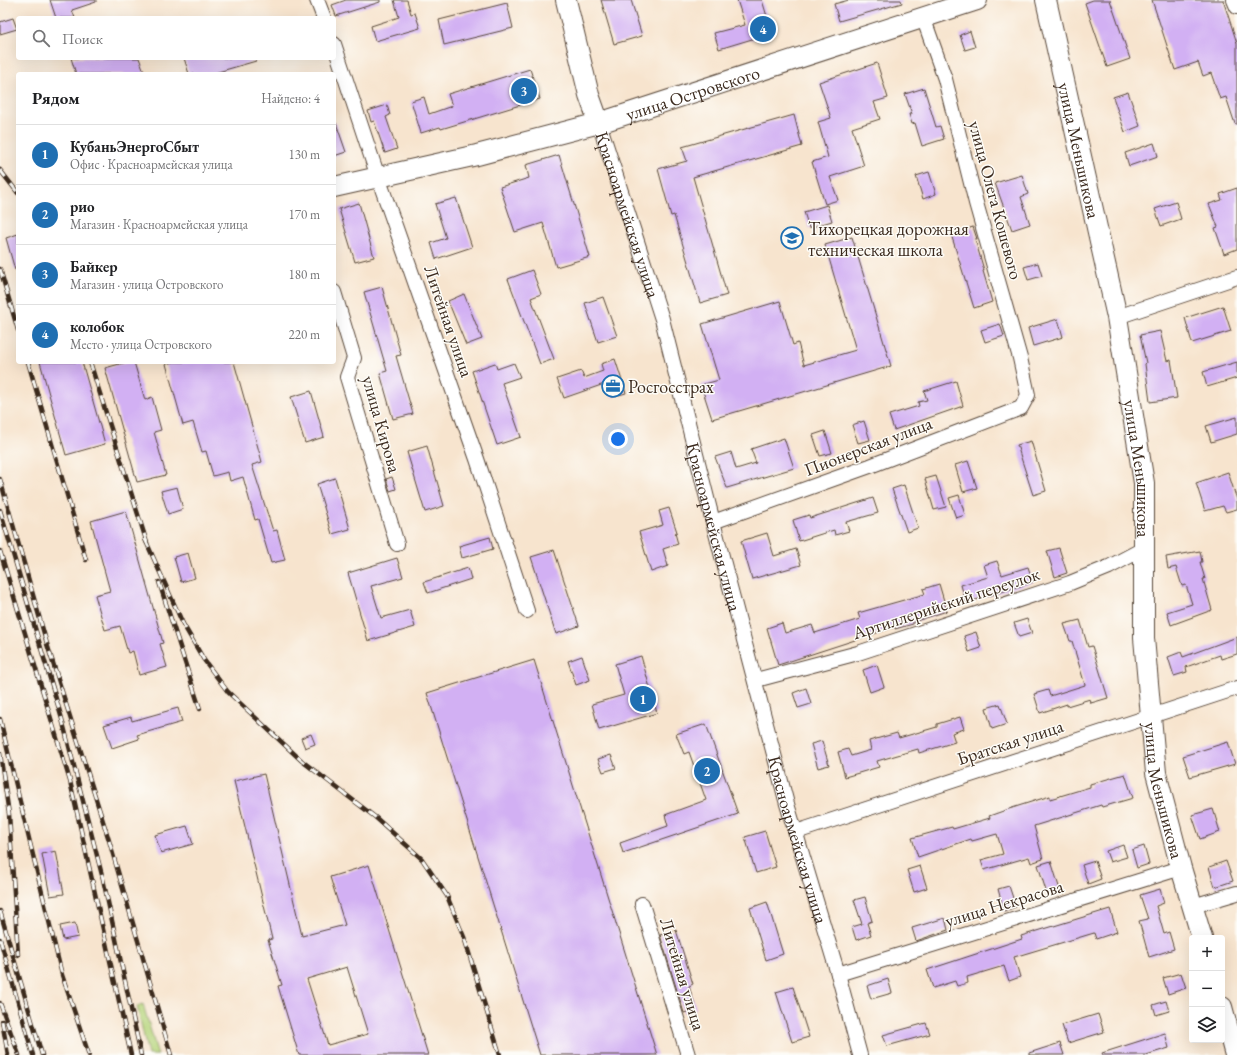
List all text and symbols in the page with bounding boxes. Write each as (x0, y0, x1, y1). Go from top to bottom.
pin: 4 (750, 14, 776, 44)
search box (16, 16, 336, 60)
icon: search (30, 27, 52, 49)
text: Поиск (62, 29, 103, 48)
street label: улица Островского (623, 60, 763, 125)
pin: 3 (511, 76, 537, 106)
street label: улица Меньшикова (1053, 80, 1106, 221)
text: Рядом (32, 87, 80, 109)
text: Найдено: 4 (261, 90, 320, 107)
street label: улица Олега Кошевого (964, 118, 1028, 282)
street label: Красноармейская улица (591, 128, 666, 301)
text: КубаньЭнергоСбыт (70, 137, 199, 156)
text: 1 (42, 146, 48, 163)
text: 130 m (289, 146, 320, 163)
text: Офис · Красноармейская улица (70, 156, 233, 173)
text: рио (70, 197, 95, 216)
text: 2 (42, 206, 48, 223)
text: 170 m (289, 206, 320, 223)
text: Магазин · Красноармейская улица (70, 216, 248, 233)
place label: Тихорецкая дорожная техническая школа (808, 217, 969, 261)
school or university icon: Тихорецкая дорожная техническая школа (779, 225, 805, 251)
text: Байкер (70, 257, 117, 276)
street label: Литейная улица (419, 262, 479, 381)
text: 3 (42, 266, 48, 283)
text: 180 m (289, 266, 320, 283)
text: Магазин · улица Островского (70, 276, 223, 293)
text: колобок (70, 317, 124, 336)
text: 4 (42, 326, 48, 343)
text: 220 m (289, 326, 320, 343)
text: Место · улица Островского (70, 336, 212, 353)
street label: улица Кирова (357, 373, 407, 476)
office icon: Росгосстрах (600, 373, 626, 399)
place label: Росгосстрах (628, 375, 714, 398)
street label: улица Меньшикова (1119, 398, 1156, 538)
street label: Пионерская улица (801, 411, 936, 481)
your location (608, 429, 628, 449)
street label: Красноармейская улица (682, 440, 748, 614)
street label: Артиллерийский переулок (848, 562, 1043, 644)
pin: 1 (630, 684, 656, 714)
street label: Братская улица (954, 714, 1067, 770)
street label: улица Меньшикова (1140, 721, 1190, 862)
street label: Красноармейская улица (763, 753, 834, 927)
pin: 2 (694, 756, 720, 786)
street label: улица Некрасова (942, 874, 1067, 932)
street label: Литейная улица (655, 915, 711, 1034)
map controls (1189, 935, 1225, 1043)
button: + (1189, 935, 1225, 971)
button: − (1189, 971, 1225, 1007)
button: layers (1189, 1007, 1225, 1043)

